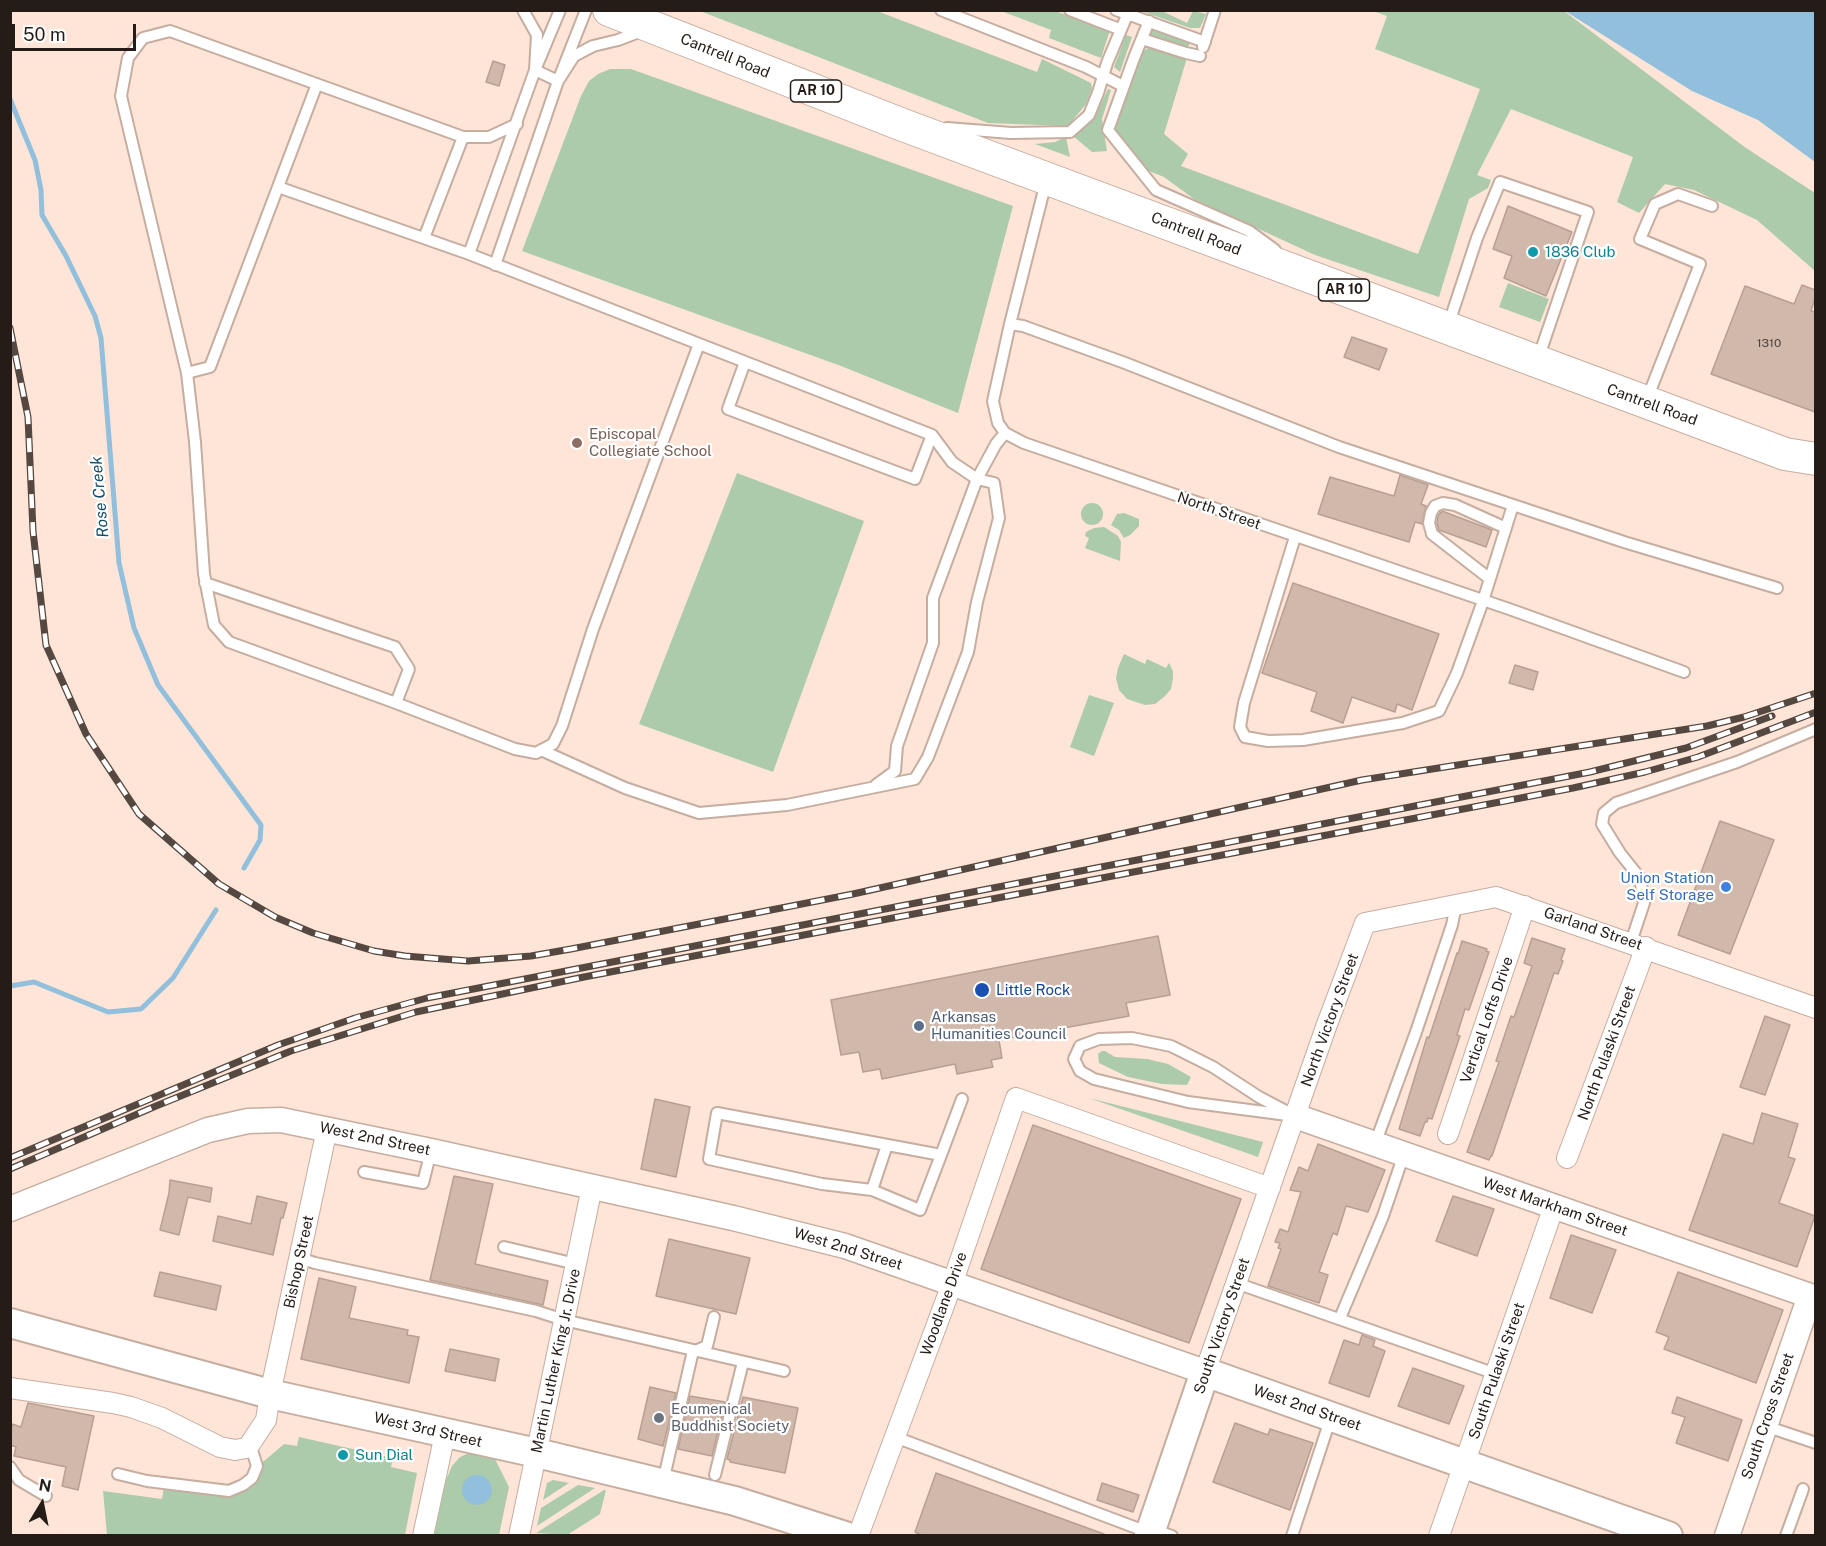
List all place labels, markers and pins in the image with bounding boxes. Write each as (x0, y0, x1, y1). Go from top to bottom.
place label: 1836 Club (1545, 243, 1615, 261)
marker: 1836 Club (1526, 245, 1540, 259)
place label: Episcopal Collegiate School (589, 425, 712, 460)
marker: Episcopal Collegiate School (570, 436, 584, 450)
place label: Union Station Self Storage (1620, 869, 1714, 904)
marker: Union Station Self Storage (1719, 880, 1733, 894)
marker: Little Rock (973, 981, 991, 999)
place label: Little Rock (996, 981, 1070, 999)
place label: Arkansas Humanities Council (931, 1008, 1067, 1043)
marker: Arkansas Humanities Council (912, 1019, 926, 1033)
place label: Ecumenical Buddhist Society (671, 1400, 789, 1435)
marker: Ecumenical Buddhist Society (652, 1411, 666, 1425)
place label: Sun Dial (355, 1446, 413, 1464)
marker: Sun Dial (336, 1448, 350, 1462)

